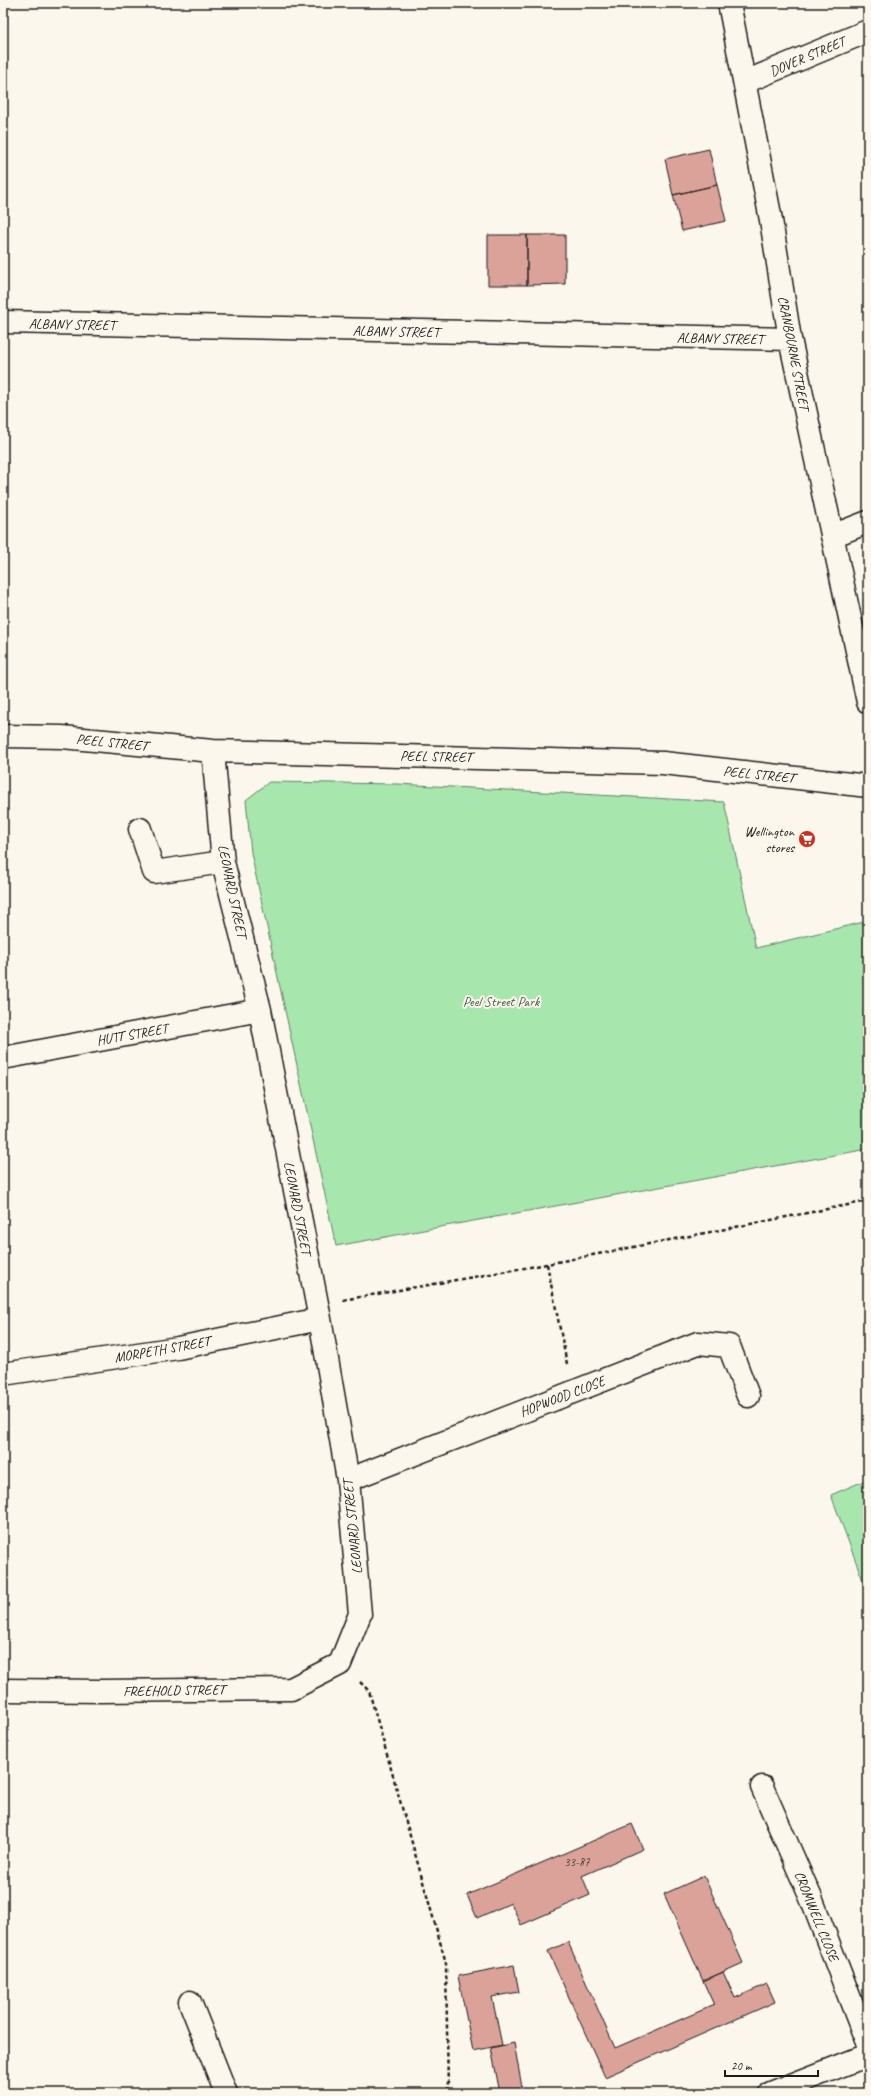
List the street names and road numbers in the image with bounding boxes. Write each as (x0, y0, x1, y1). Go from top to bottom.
street label: DOVER STREET (767, 32, 851, 80)
street label: CRANBOURNE STREET (774, 295, 814, 415)
street label: ALBANY STREET (29, 315, 119, 334)
street label: ALBANY STREET (353, 322, 443, 341)
street label: ALBANY STREET (677, 329, 767, 348)
street label: PEEL STREET (75, 730, 152, 755)
street label: PEEL STREET (400, 747, 476, 766)
street label: PEEL STREET (722, 762, 799, 787)
street label: LEONARD STREET (214, 843, 251, 943)
street label: HUTT STREET (95, 1019, 173, 1049)
street label: LEONARD STREET (280, 1160, 316, 1260)
street label: MORPETH STREET (113, 1332, 215, 1366)
street label: HOPWOOD CLOSE (517, 1372, 609, 1420)
street label: LEONARD STREET (339, 1476, 366, 1575)
street label: FREEHOLD STREET (123, 1681, 229, 1700)
street label: CROMWELL CLOSE (791, 1869, 843, 1965)

